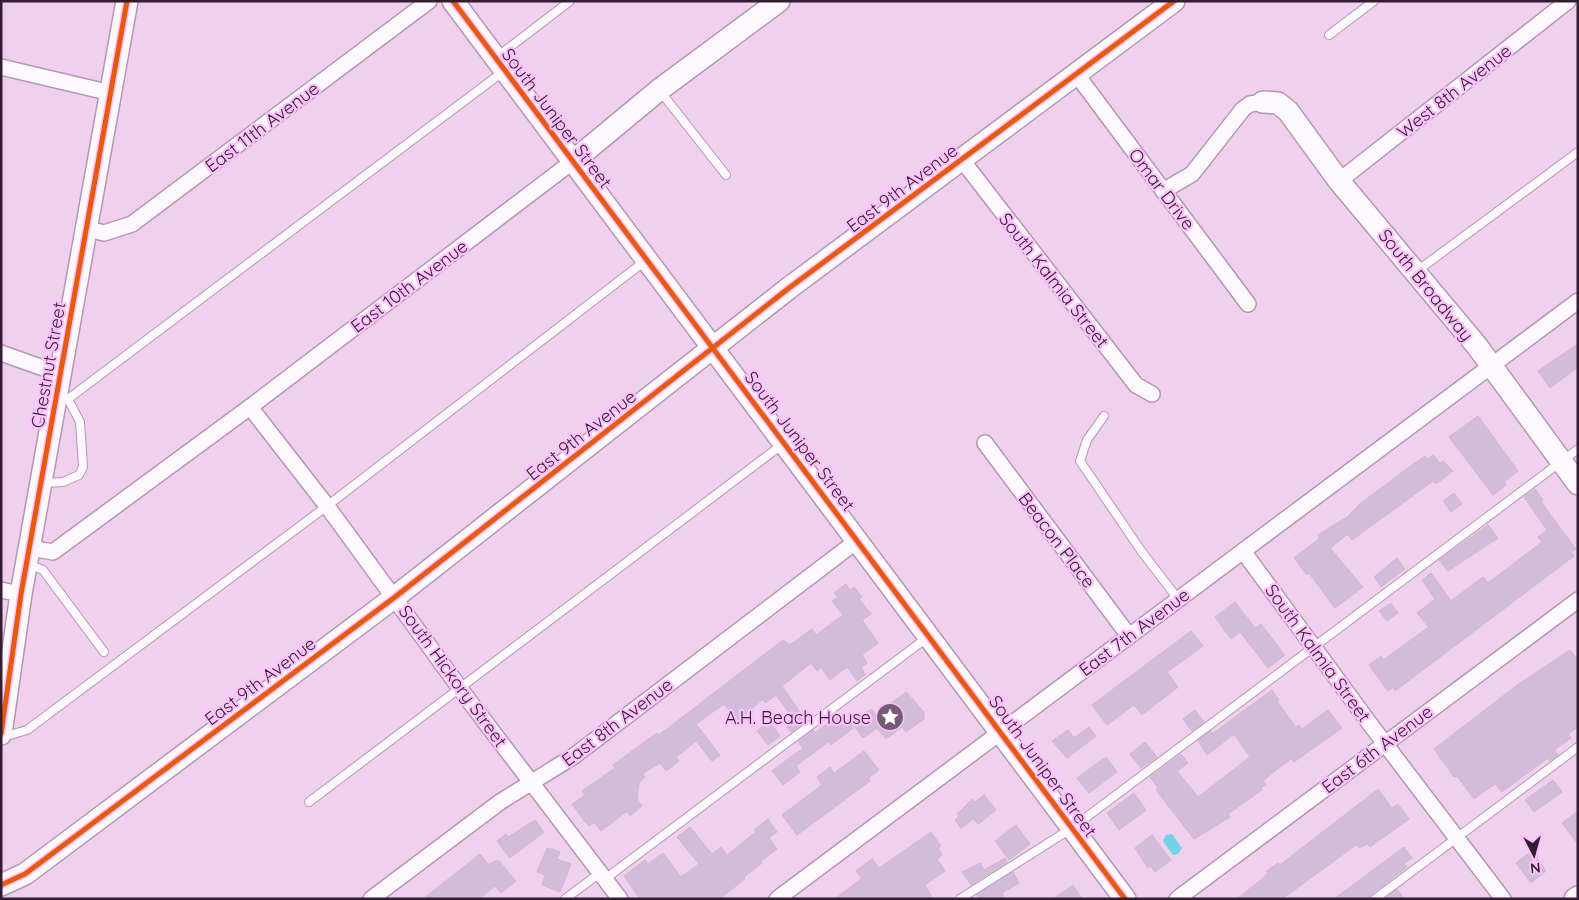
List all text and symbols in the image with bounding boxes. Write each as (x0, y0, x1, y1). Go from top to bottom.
street label: West 8th Avenue (1392, 39, 1516, 143)
street label: South Juniper Street (497, 43, 617, 193)
street label: East 11th Avenue (200, 77, 324, 177)
street label: East 9th Avenue (842, 139, 962, 237)
street label: Omar Drive (1124, 144, 1200, 234)
street label: South Kalmia Street (994, 208, 1114, 352)
street label: South Broadway (1374, 224, 1478, 346)
street label: East 10th Avenue (346, 234, 472, 338)
street label: Chestnut Street (26, 300, 70, 430)
street label: South Juniper Street (740, 366, 860, 516)
street label: East 9th Avenue (521, 385, 641, 485)
street label: Beacon Place (1014, 488, 1100, 592)
street label: South Kalmia Street (1260, 580, 1376, 726)
street label: East 7th Avenue (1074, 583, 1194, 681)
street label: South Hickory Street (394, 600, 512, 752)
street label: East 9th Avenue (200, 632, 320, 730)
street label: East 8th Avenue (557, 673, 677, 771)
street label: South Juniper Street (984, 691, 1102, 841)
street label: East 6th Avenue (1317, 700, 1437, 798)
place icon: A.H. Beach House (875, 702, 905, 732)
place label: A.H. Beach House (725, 706, 871, 729)
north arrow (1509, 830, 1559, 880)
text: N (1529, 858, 1541, 877)

